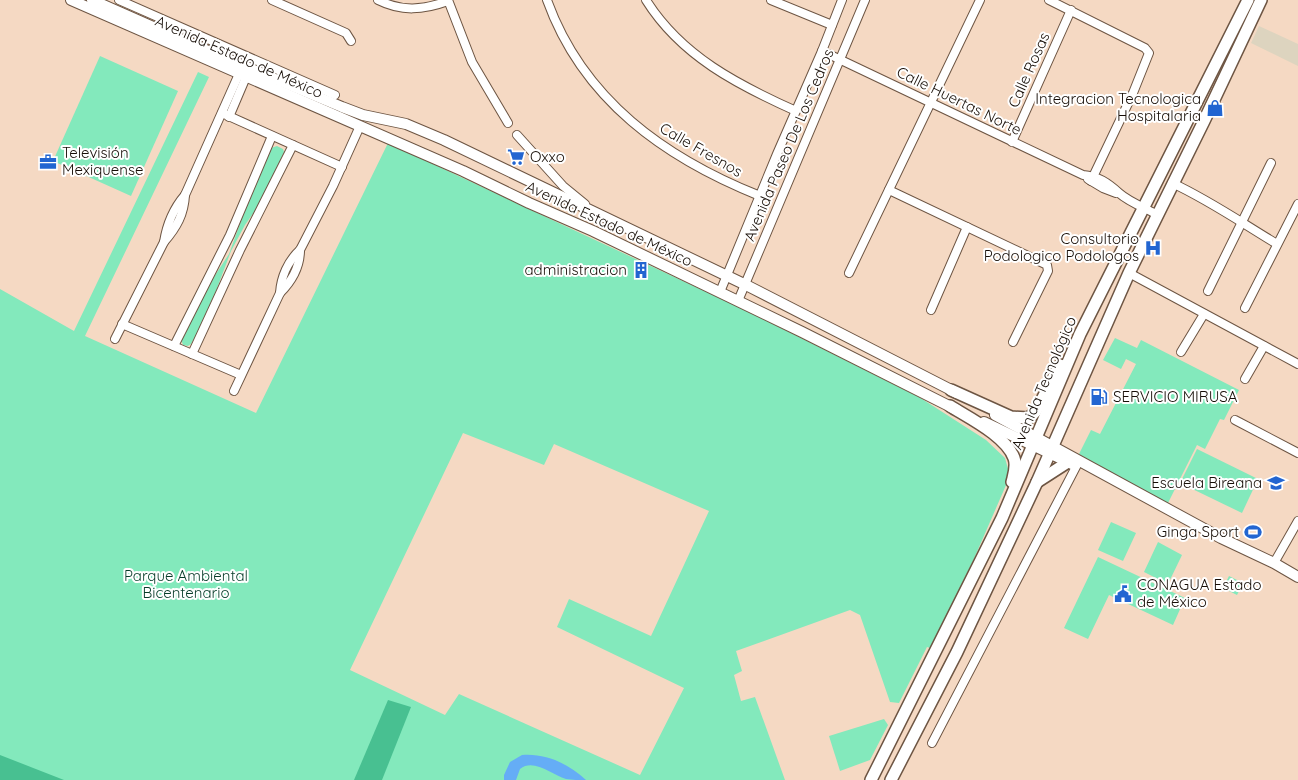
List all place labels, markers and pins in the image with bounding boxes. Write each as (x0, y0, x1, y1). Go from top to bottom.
place label: Integracion Tecnologica Hospitalaria (1035, 89, 1201, 125)
shop icon: Integracion Tecnologica Hospitalaria (1205, 98, 1225, 118)
place label: Televisión Mexiquense (62, 143, 144, 179)
supermarket icon: Oxxo (506, 147, 526, 167)
place label: Oxxo (530, 147, 565, 166)
office icon: Televisión Mexiquense (38, 152, 58, 172)
place label: Consultorio Podologico Podologos (984, 229, 1139, 265)
hospital icon: Consultorio Podologico Podologos (1143, 238, 1163, 258)
place label: administracion (525, 260, 627, 279)
building icon: administracion (631, 260, 651, 280)
fuel station icon: SERVICIO MIRUSA (1089, 387, 1109, 407)
place label: SERVICIO MIRUSA (1113, 387, 1238, 406)
place label: Escuela Bireana (1151, 473, 1262, 492)
school or university icon: Escuela Bireana (1266, 473, 1286, 493)
place label: Ginga Sport (1157, 522, 1239, 541)
sports icon: Ginga Sport (1243, 522, 1263, 542)
place label: CONAGUA Estado de México (1137, 575, 1262, 611)
public building icon: CONAGUA Estado de México (1113, 584, 1133, 604)

